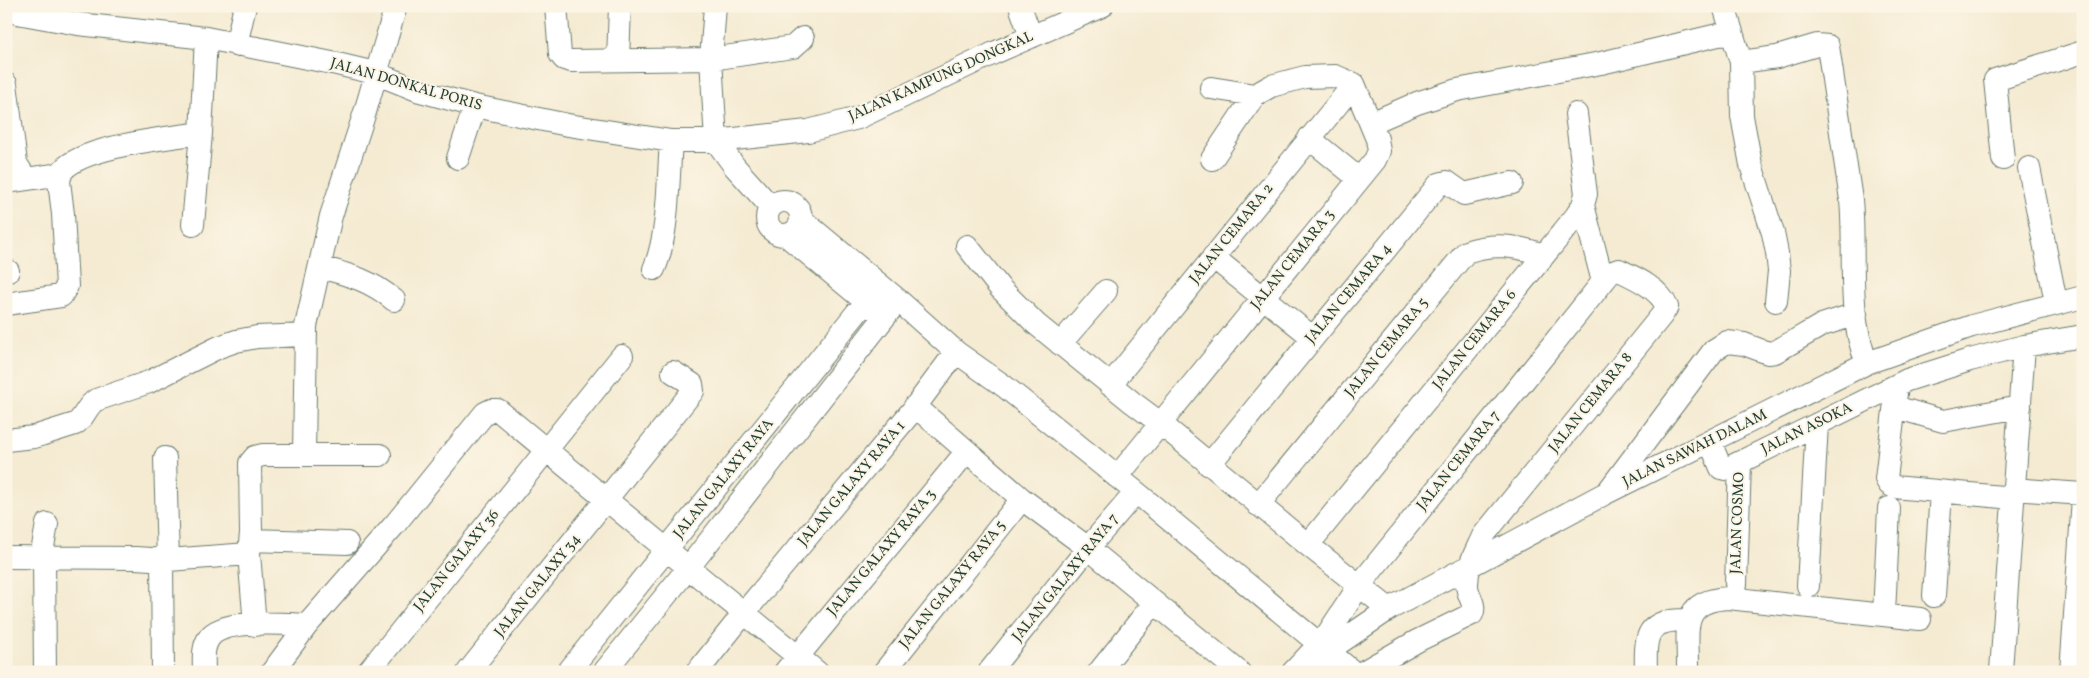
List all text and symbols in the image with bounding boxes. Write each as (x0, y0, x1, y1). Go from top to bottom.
street label: JALAN KAMPUNG DONGKAL (845, 26, 1037, 127)
street label: JALAN DONKAL PORIS (328, 53, 484, 117)
street label: JALAN CEMARA 2 (1185, 179, 1279, 289)
street label: JALAN CEMARA 3 (1246, 205, 1340, 315)
street label: JALAN CEMARA 4 (1301, 239, 1397, 349)
street label: JALAN CEMARA 6 (1428, 285, 1522, 395)
street label: JALAN CEMARA 5 (1340, 294, 1434, 402)
street label: JALAN CEMARA 8 (1544, 348, 1638, 458)
street label: JALAN ASOKA (1758, 398, 1857, 460)
street label: JALAN SAWAH DALAM (1619, 405, 1771, 493)
street label: JALAN CEMARA 7 (1412, 407, 1506, 515)
street label: JALAN GALAXY RAYA (669, 414, 779, 544)
street label: JALAN GALAXY RAYA 1 (793, 417, 911, 551)
street label: JALAN COSMO (1726, 472, 1750, 574)
street label: JALAN GALAXY RAYA 3 (823, 485, 941, 621)
street label: JALAN GALAXY 36 (409, 505, 505, 617)
street label: JALAN GALAXY RAYA 7 (1008, 509, 1124, 647)
street label: JALAN GALAXY RAYA 5 (895, 516, 1011, 654)
street label: JALAN GALAXY 34 (490, 530, 586, 642)

